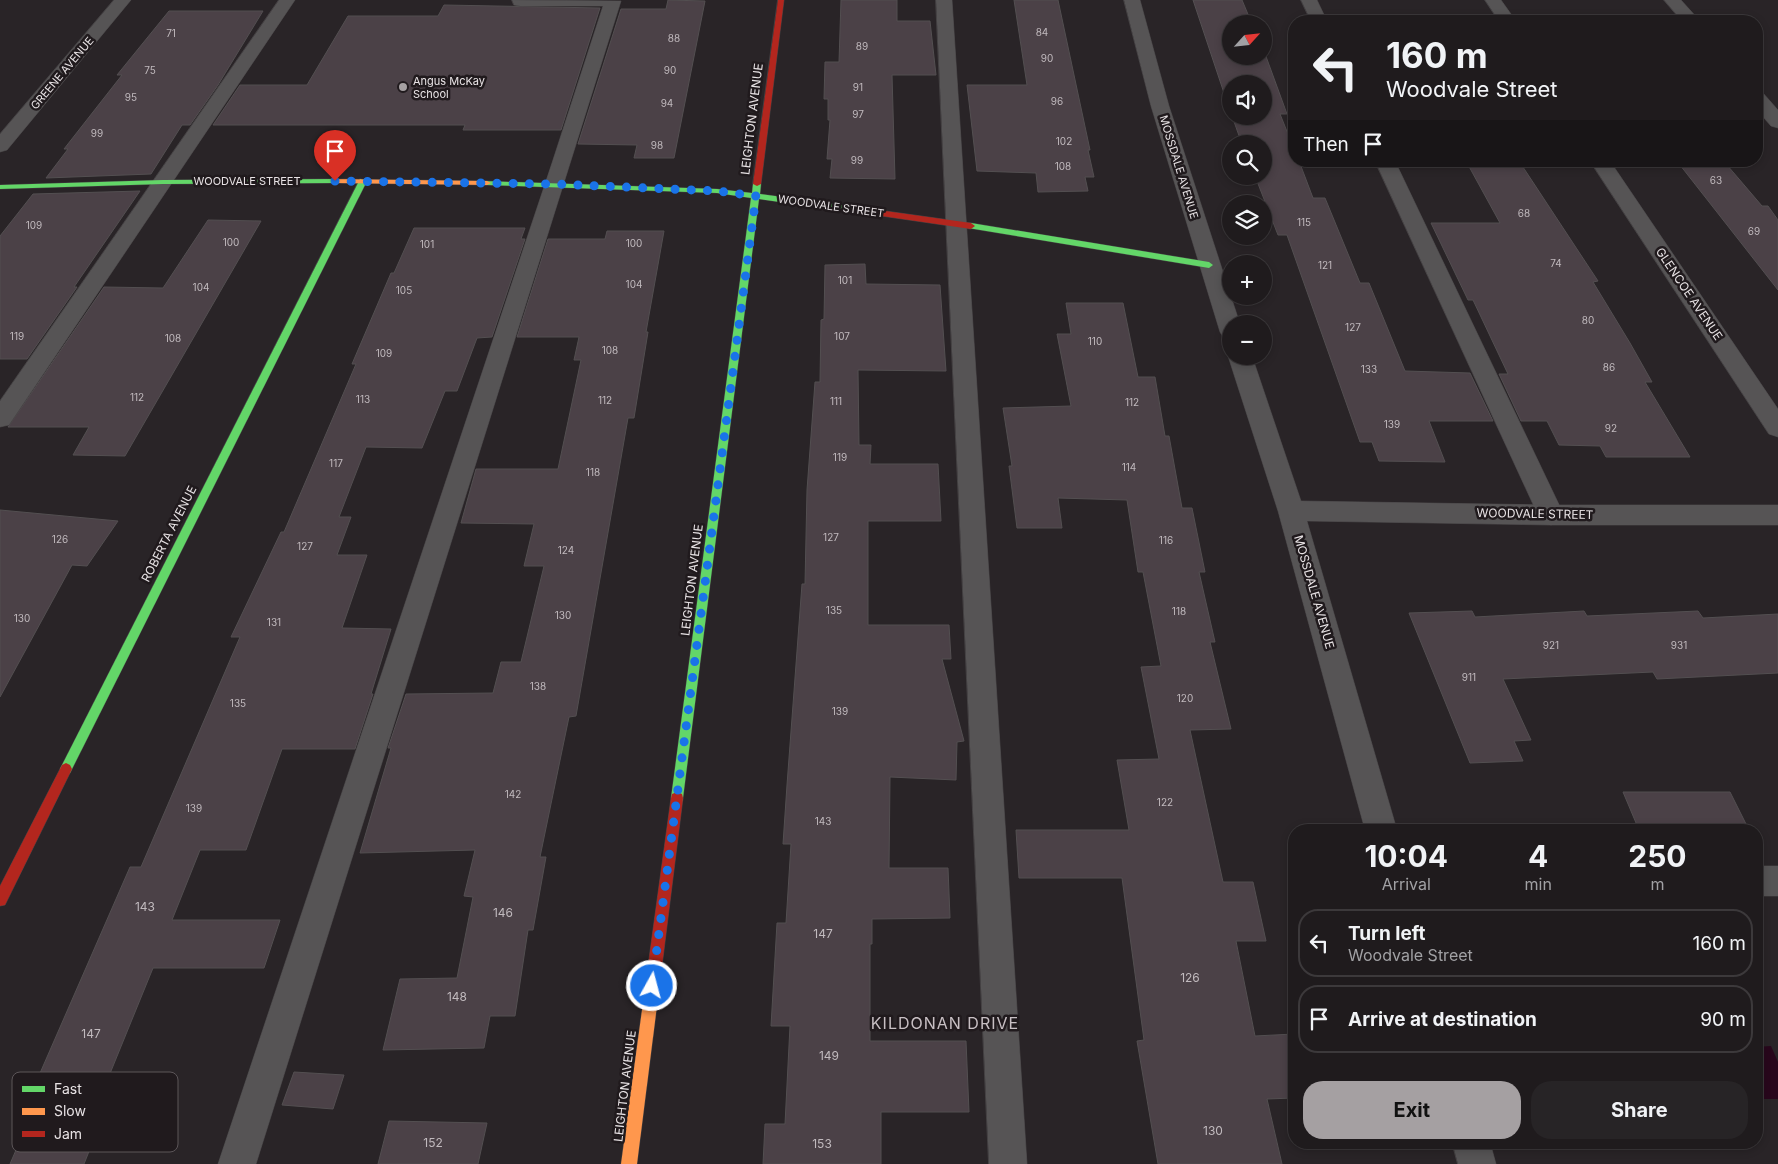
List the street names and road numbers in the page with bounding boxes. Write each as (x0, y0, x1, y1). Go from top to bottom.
street label: GREENE AVENUE (28, 34, 96, 112)
street label: LEIGHTON AVENUE (737, 62, 766, 176)
street label: MOSSDALE AVENUE (1157, 113, 1201, 221)
street label: WOODVALE STREET (193, 174, 301, 188)
street label: WOODVALE STREET (777, 192, 885, 220)
street label: GLENCOE AVENUE (1653, 244, 1726, 343)
street label: ROBERTA AVENUE (138, 483, 199, 584)
street label: WOODVALE STREET (1476, 505, 1594, 522)
street label: LEIGHTON AVENUE (677, 523, 706, 637)
street label: MOSSDALE AVENUE (1291, 533, 1338, 650)
street label: LEIGHTON AVENUE (610, 1029, 639, 1143)

